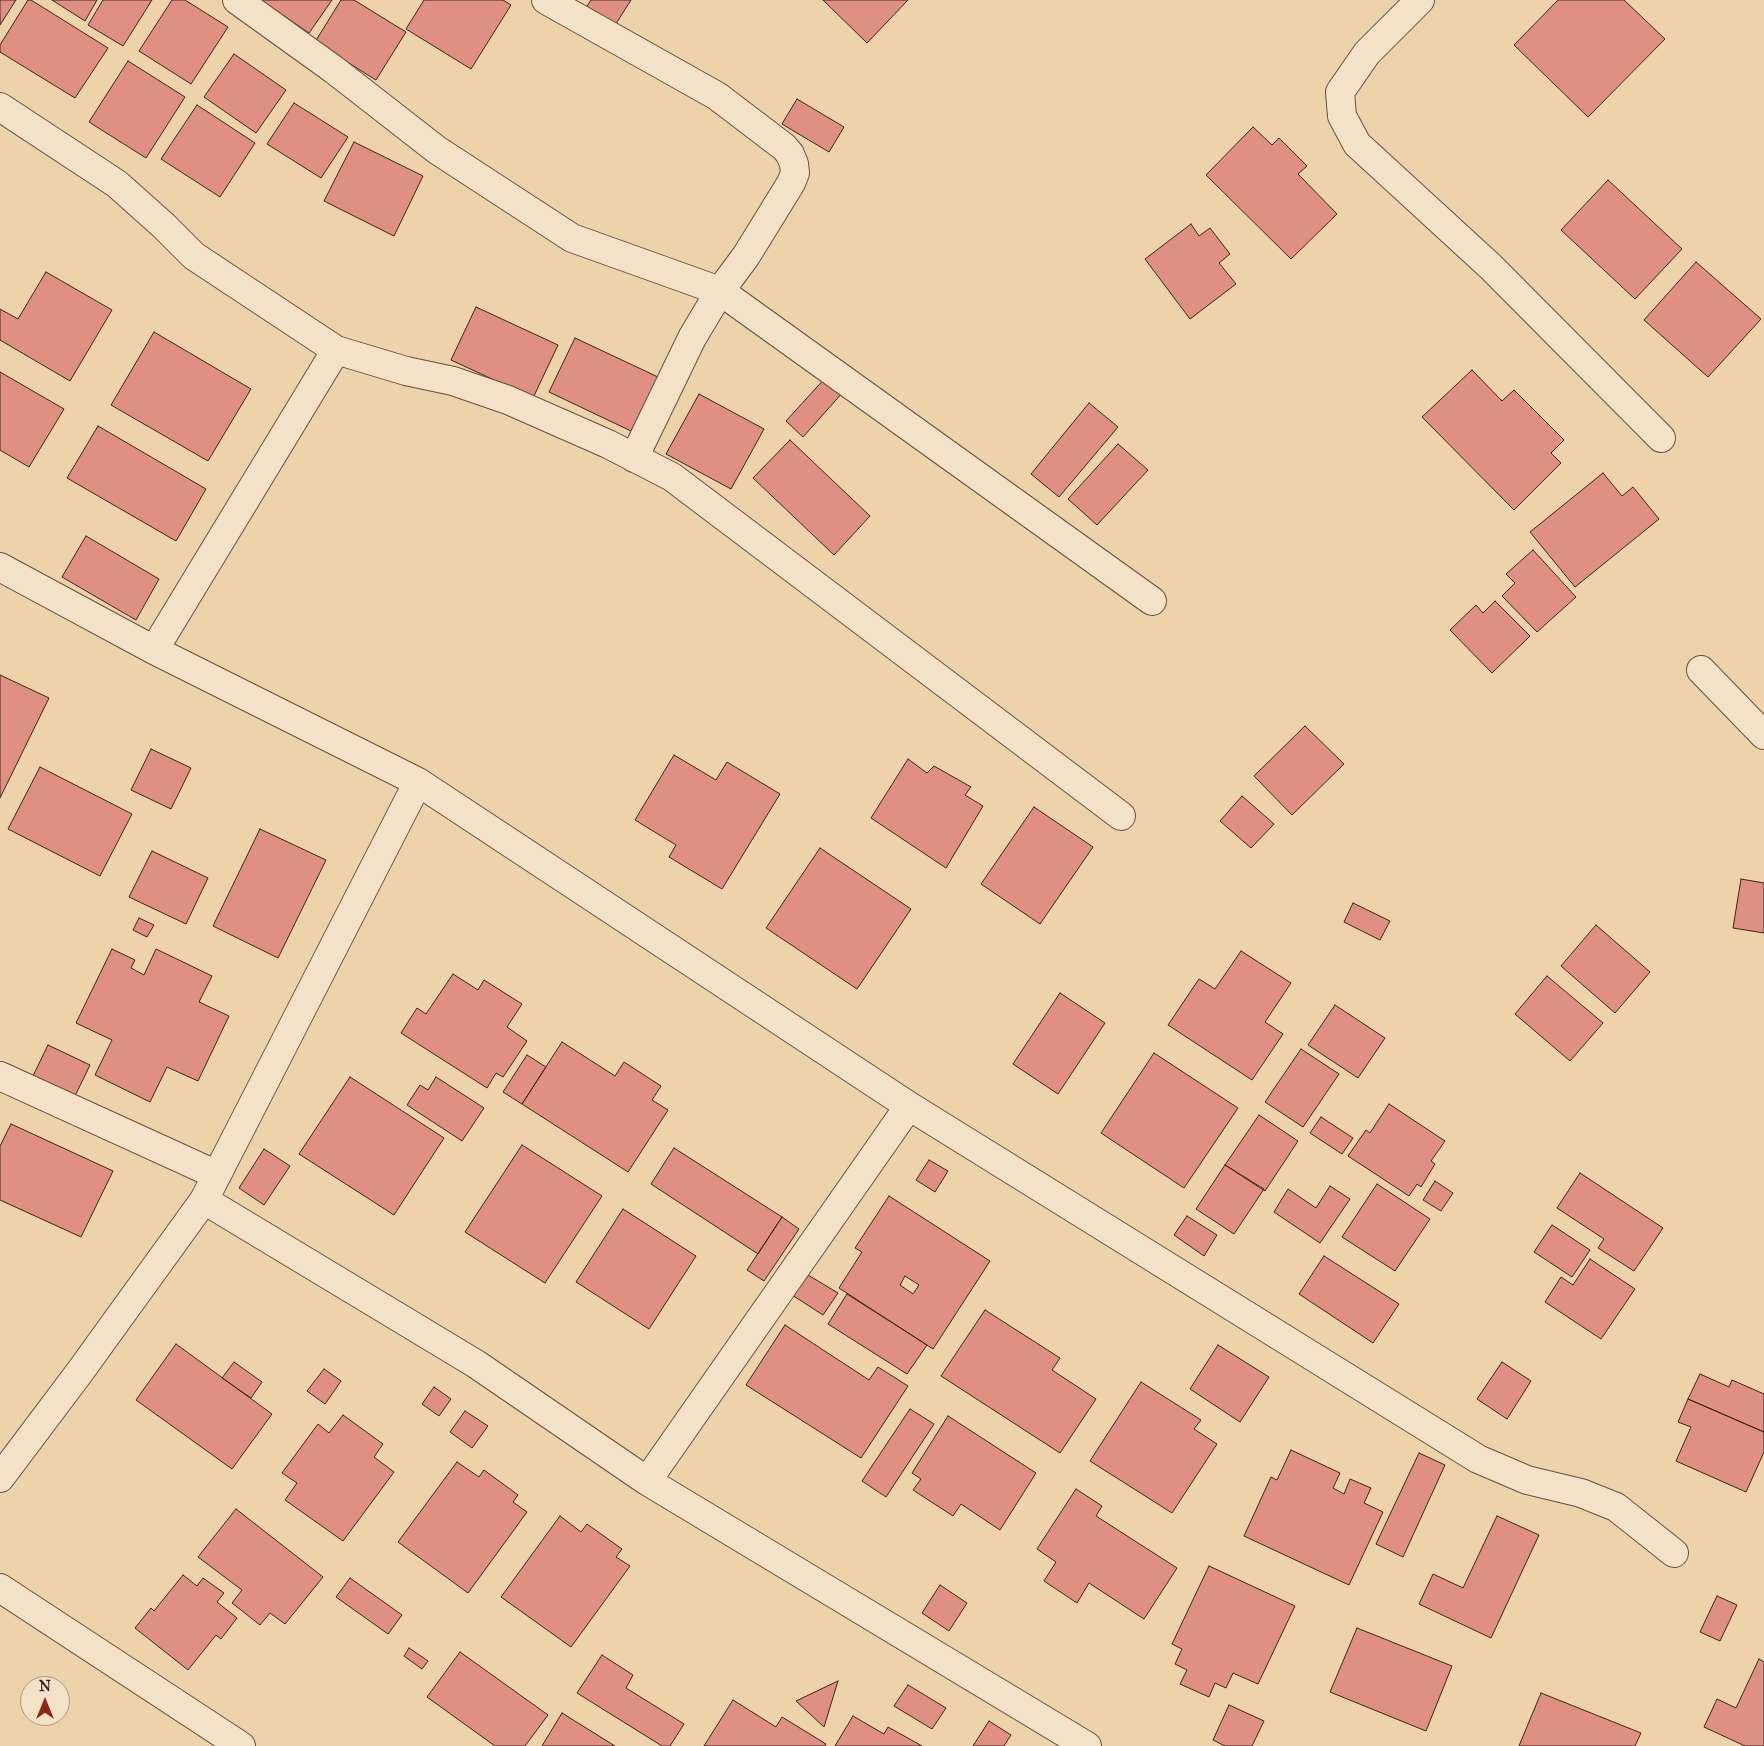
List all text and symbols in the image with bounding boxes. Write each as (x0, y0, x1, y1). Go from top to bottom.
north arrow (20, 1676, 70, 1726)
text: N (39, 1678, 51, 1695)

